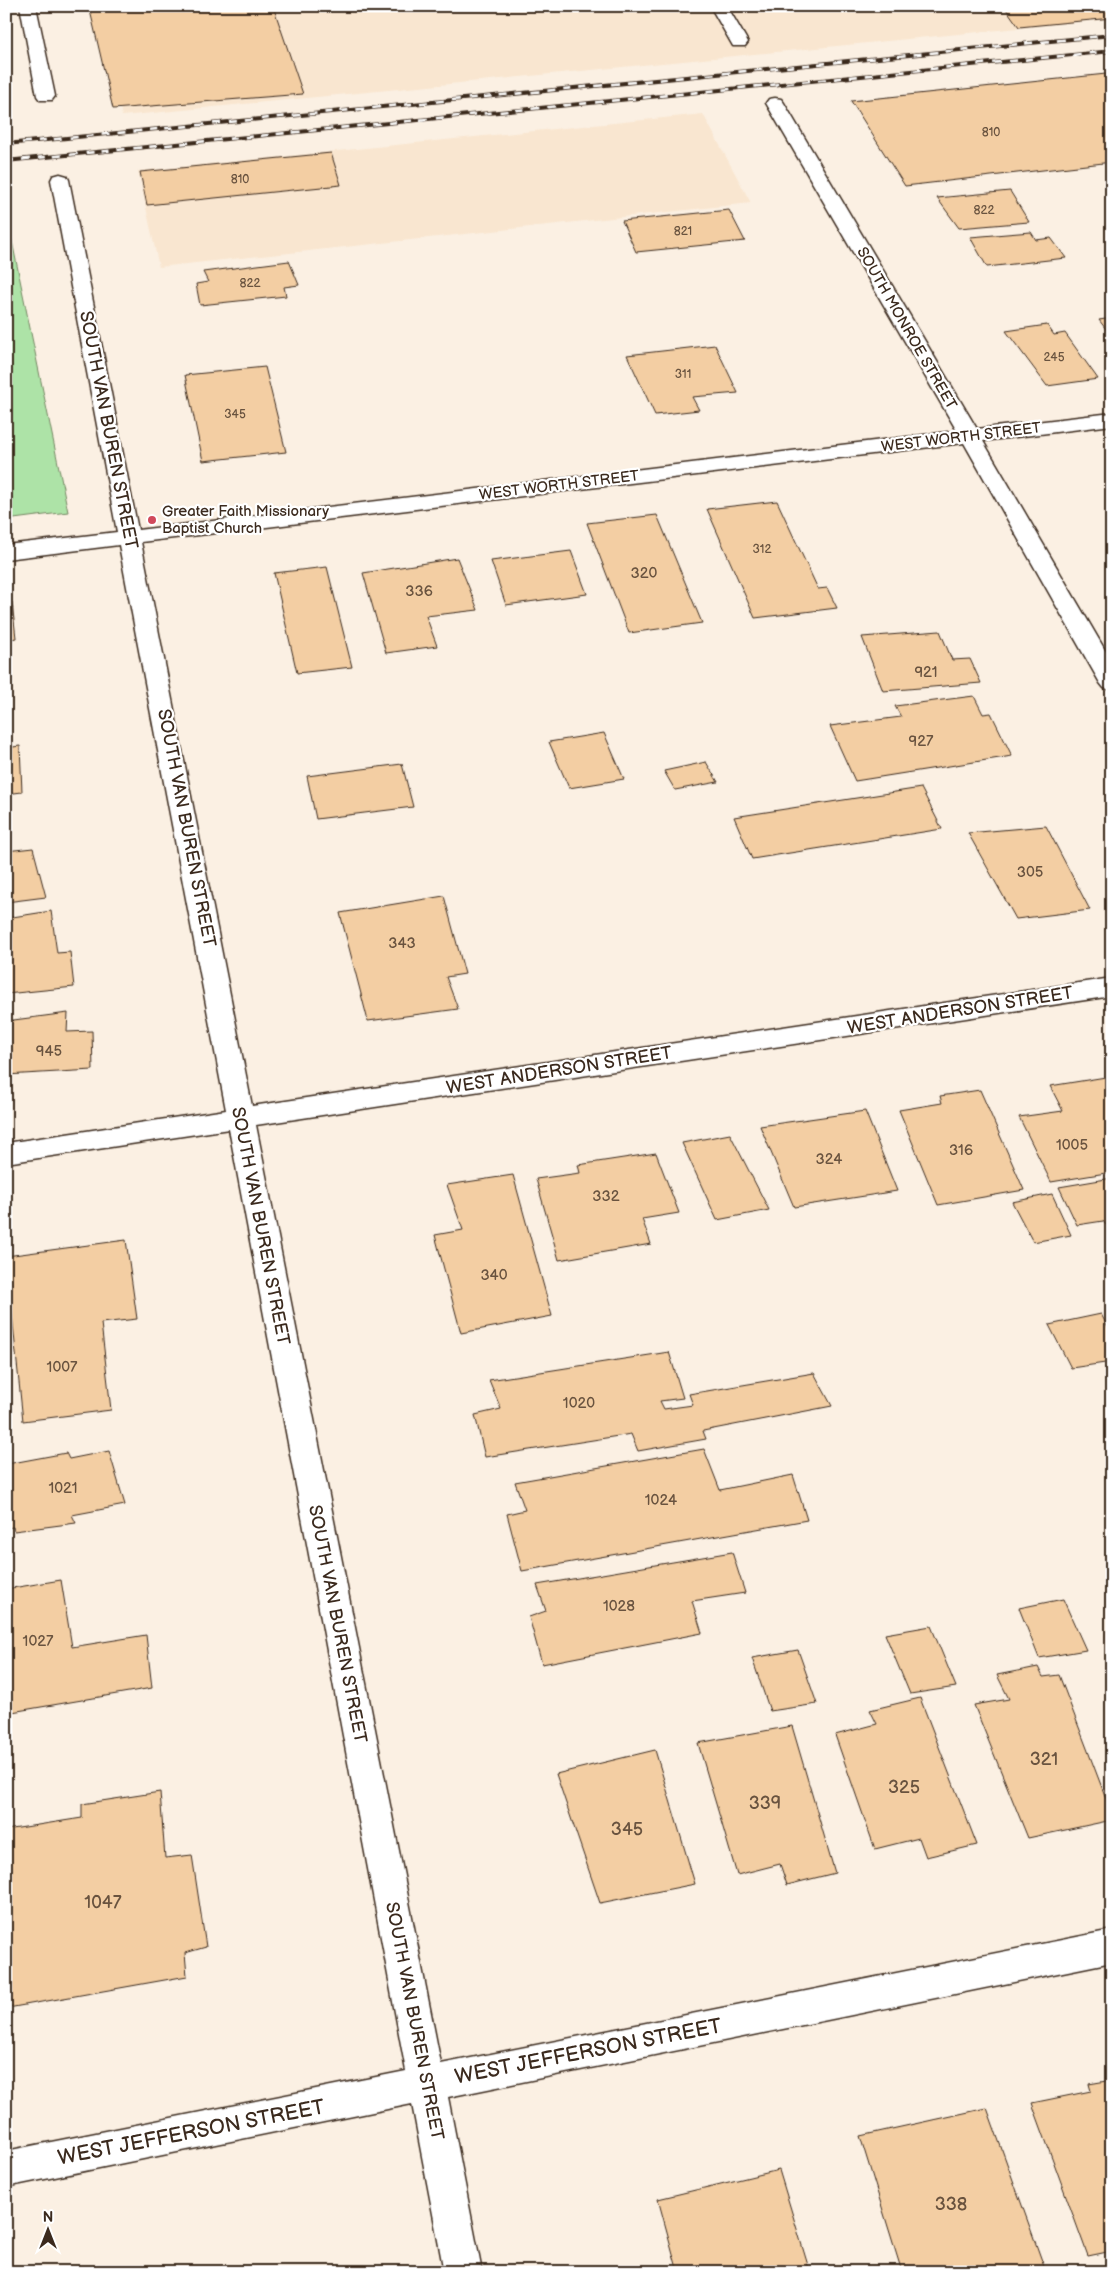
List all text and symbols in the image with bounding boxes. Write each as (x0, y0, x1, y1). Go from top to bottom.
house number: 810 (982, 125, 1000, 140)
house number: 810 (231, 172, 249, 187)
house number: 822 (973, 203, 995, 218)
house number: 821 (674, 224, 692, 239)
street label: SOUTH MONROE STREET (852, 244, 961, 413)
house number: 822 (239, 276, 261, 291)
street label: SOUTH VAN BUREN STREET (75, 309, 142, 551)
house number: 245 (1043, 350, 1065, 365)
house number: 311 (675, 367, 691, 382)
house number: 345 (224, 407, 246, 422)
street label: WEST WORTH STREET (880, 418, 1042, 457)
street label: WEST WORTH STREET (478, 466, 640, 505)
place label: Greater Faith Missionary Baptist Church (162, 502, 329, 538)
marker: Greater Faith Missionary Baptist Church (146, 514, 158, 526)
house number: 312 (752, 542, 772, 557)
house number: 320 (631, 564, 658, 583)
house number: 336 (405, 582, 433, 601)
house number: 921 (914, 663, 938, 682)
street label: SOUTH VAN BUREN STREET (153, 707, 220, 949)
house number: 927 (909, 732, 934, 751)
house number: 305 (1017, 863, 1043, 882)
house number: 343 (388, 934, 416, 953)
street label: WEST ANDERSON STREET (846, 982, 1075, 1039)
house number: 945 (36, 1042, 62, 1061)
street label: WEST ANDERSON STREET (445, 1042, 674, 1099)
street label: SOUTH VAN BUREN STREET (227, 1105, 294, 1347)
house number: 1005 (1056, 1136, 1088, 1155)
house number: 316 (949, 1141, 973, 1160)
house number: 324 (815, 1150, 843, 1169)
house number: 332 (592, 1187, 620, 1206)
house number: 340 (480, 1266, 508, 1285)
house number: 1007 (47, 1358, 78, 1377)
house number: 1020 (563, 1394, 595, 1413)
house number: 1021 (48, 1479, 78, 1498)
house number: 1024 (645, 1491, 677, 1510)
street label: SOUTH VAN BUREN STREET (304, 1503, 371, 1745)
house number: 1028 (603, 1597, 635, 1616)
house number: 1027 (23, 1632, 54, 1651)
house number: 321 (1030, 1749, 1058, 1770)
house number: 325 (888, 1777, 920, 1798)
house number: 339 (749, 1793, 781, 1814)
house number: 345 (611, 1819, 643, 1840)
house number: 1047 (84, 1892, 122, 1913)
street label: SOUTH VAN BUREN STREET (381, 1900, 448, 2142)
street label: WEST JEFFERSON STREET (453, 2013, 724, 2090)
street label: WEST JEFFERSON STREET (56, 2094, 327, 2171)
house number: 338 (935, 2194, 967, 2215)
north arrow (22, 2206, 72, 2256)
text: N (43, 2209, 53, 2226)

